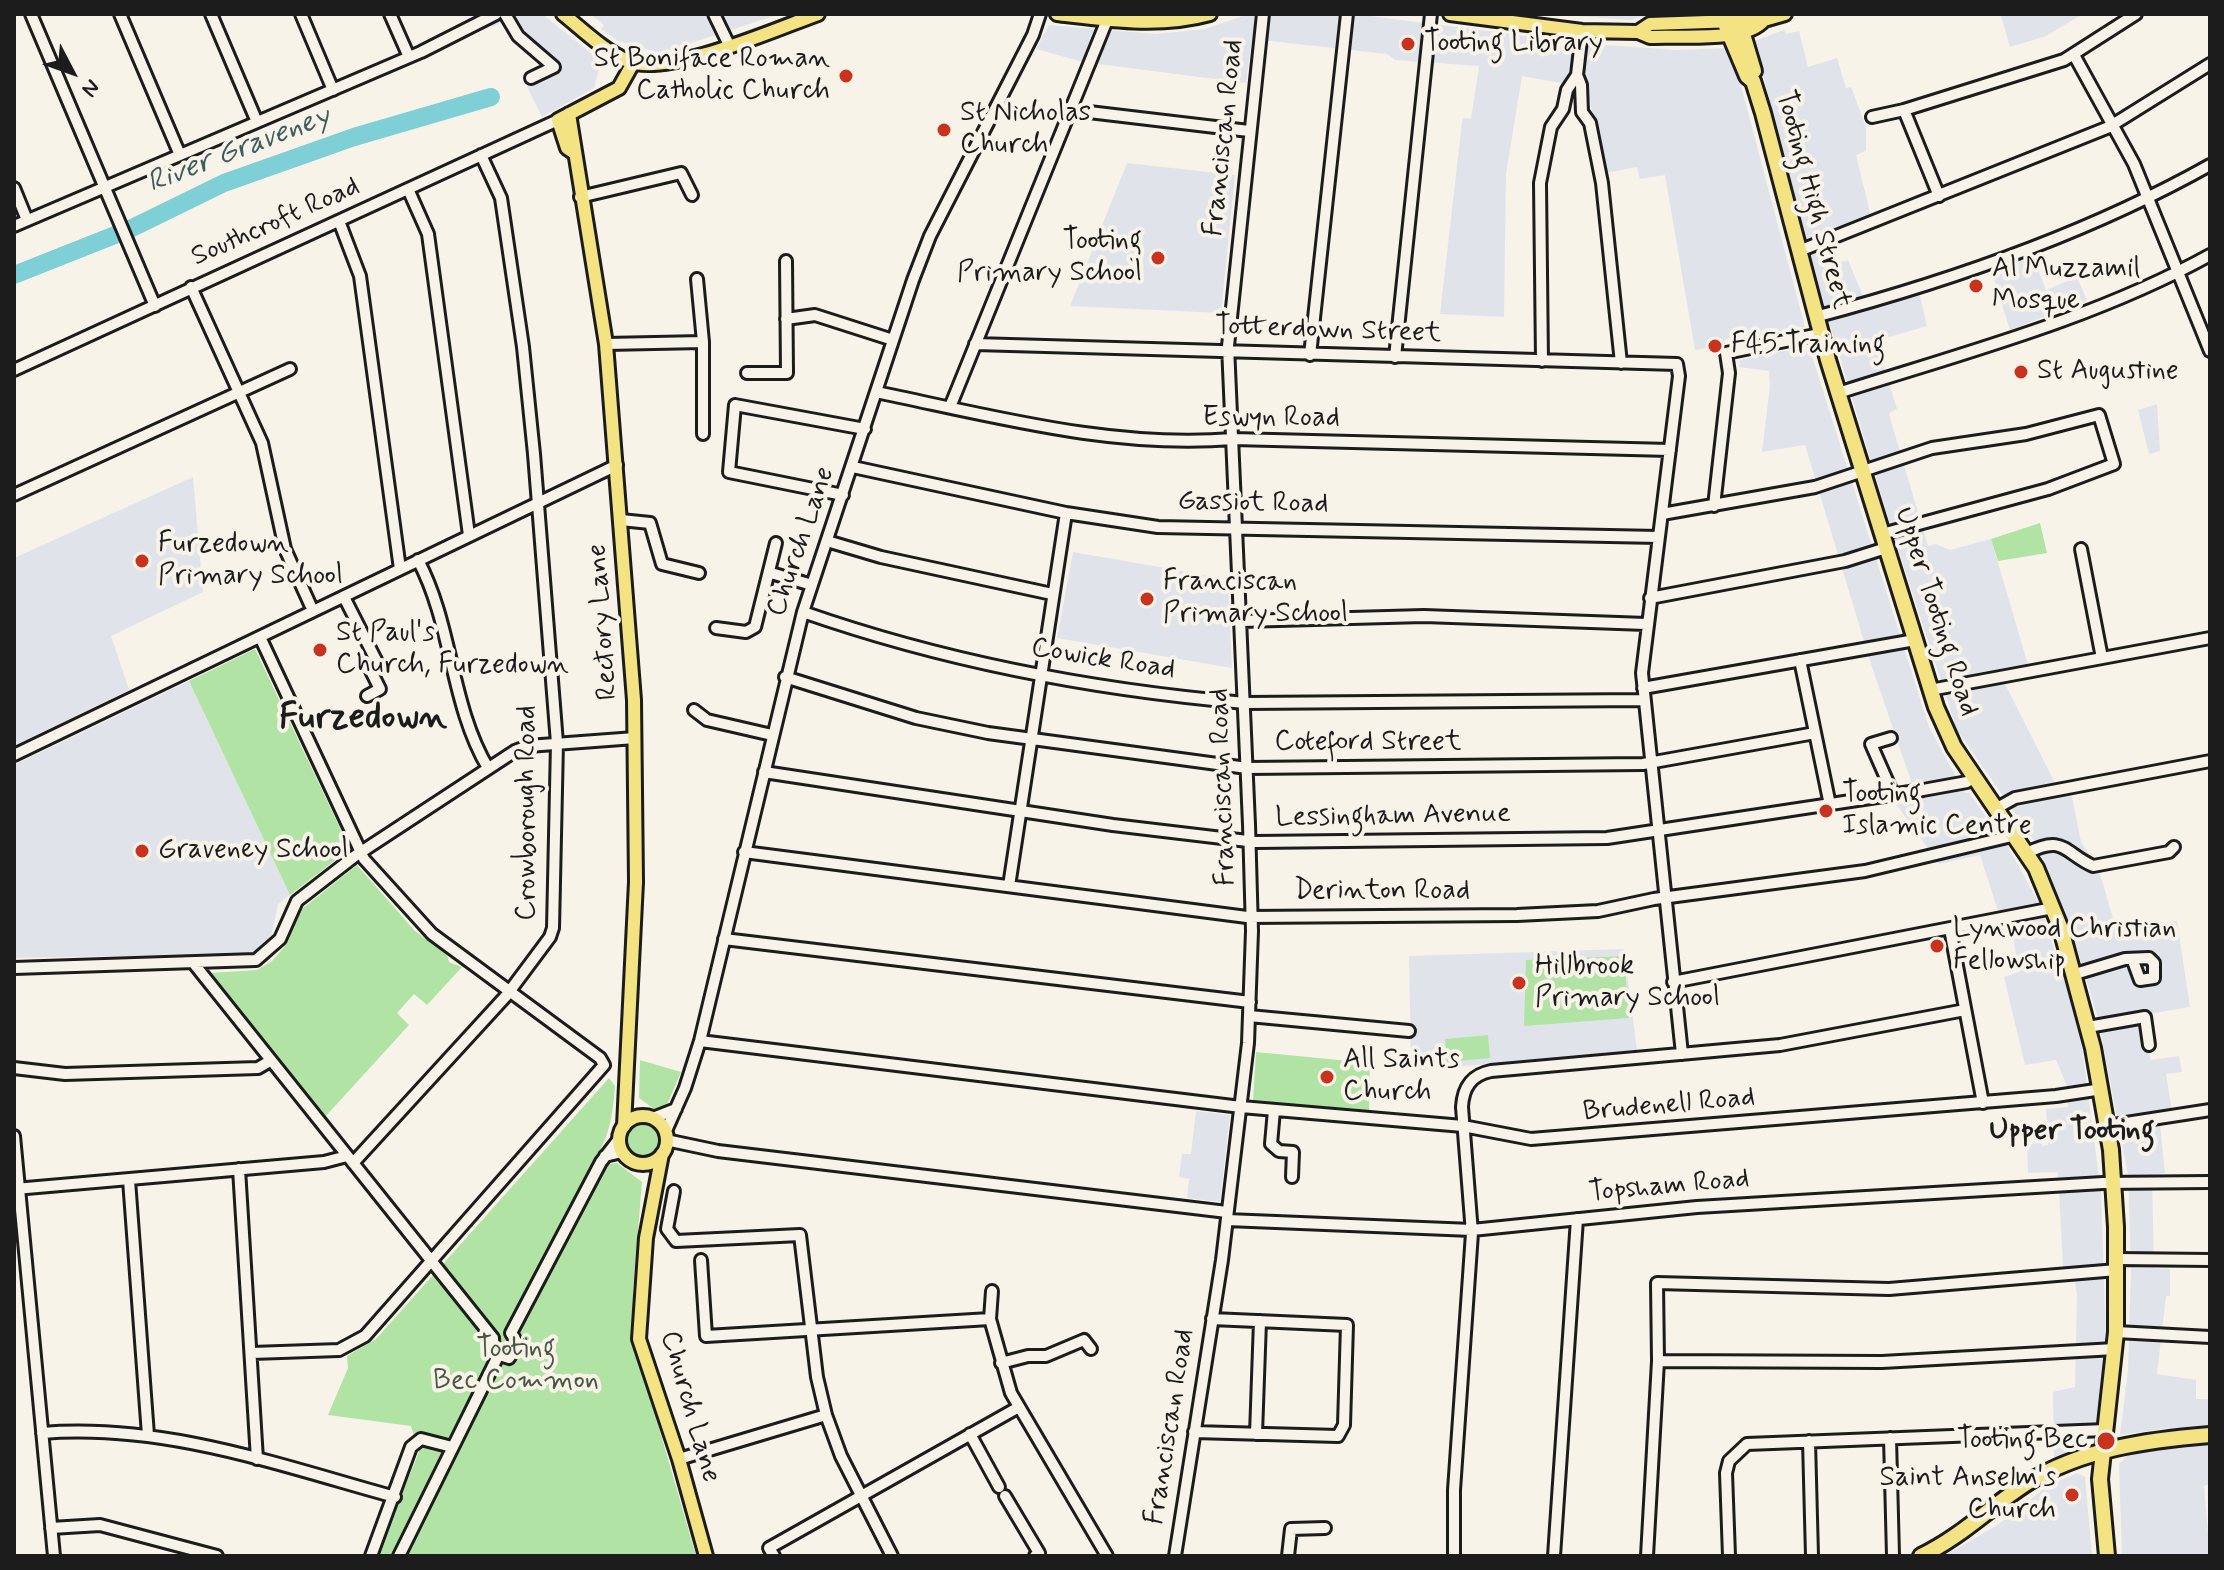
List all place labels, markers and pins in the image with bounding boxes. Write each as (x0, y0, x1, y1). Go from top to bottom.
place label: Tooting Library (1424, 27, 1603, 61)
marker: Tooting Library (1399, 35, 1417, 53)
place label: St Boniface Roman Catholic Church (594, 43, 830, 109)
marker: St Boniface Roman Catholic Church (837, 67, 855, 85)
place label: St Nicholas Church (960, 97, 1091, 163)
marker: St Nicholas Church (935, 121, 953, 139)
place label: Tooting Primary School (957, 225, 1142, 291)
marker: Tooting Primary School (1149, 249, 1167, 267)
place label: Al Muzzamil Mosque (1992, 253, 2140, 319)
marker: Al Muzzamil Mosque (1967, 277, 1985, 295)
place label: F45 Training (1731, 329, 1885, 363)
marker: F45 Training (1706, 337, 1724, 355)
place label: St Augustine (2037, 355, 2179, 389)
marker: St Augustine (2012, 363, 2030, 381)
place label: Furzedown Primary School (158, 528, 343, 594)
marker: Furzedown Primary School (133, 552, 151, 570)
place label: Franciscan Primary School (1163, 566, 1348, 632)
marker: Franciscan Primary School (1138, 590, 1156, 608)
place label: St Paul's Church, Furzedown (336, 617, 569, 683)
marker: St Paul's Church, Furzedown (311, 641, 329, 659)
place label: Tooting Islamic Centre (1842, 778, 2032, 844)
marker: Tooting Islamic Centre (1817, 802, 1835, 820)
place label: Graveney School (158, 834, 349, 868)
marker: Graveney School (133, 842, 151, 860)
place label: Lynwood Christian Fellowship (1953, 913, 2176, 979)
marker: Lynwood Christian Fellowship (1928, 937, 1946, 955)
place label: Hillbrook Primary School (1535, 950, 1720, 1016)
marker: Hillbrook Primary School (1510, 974, 1528, 992)
place label: All Saints Church (1343, 1044, 1459, 1110)
marker: All Saints Church (1318, 1068, 1336, 1086)
place label: Tooting Bec (1957, 1424, 2088, 1458)
marker: Tooting Bec (2095, 1430, 2117, 1452)
place label: Saint Anselm's Church (1879, 1462, 2056, 1528)
marker: Saint Anselm's Church (2063, 1486, 2081, 1504)

